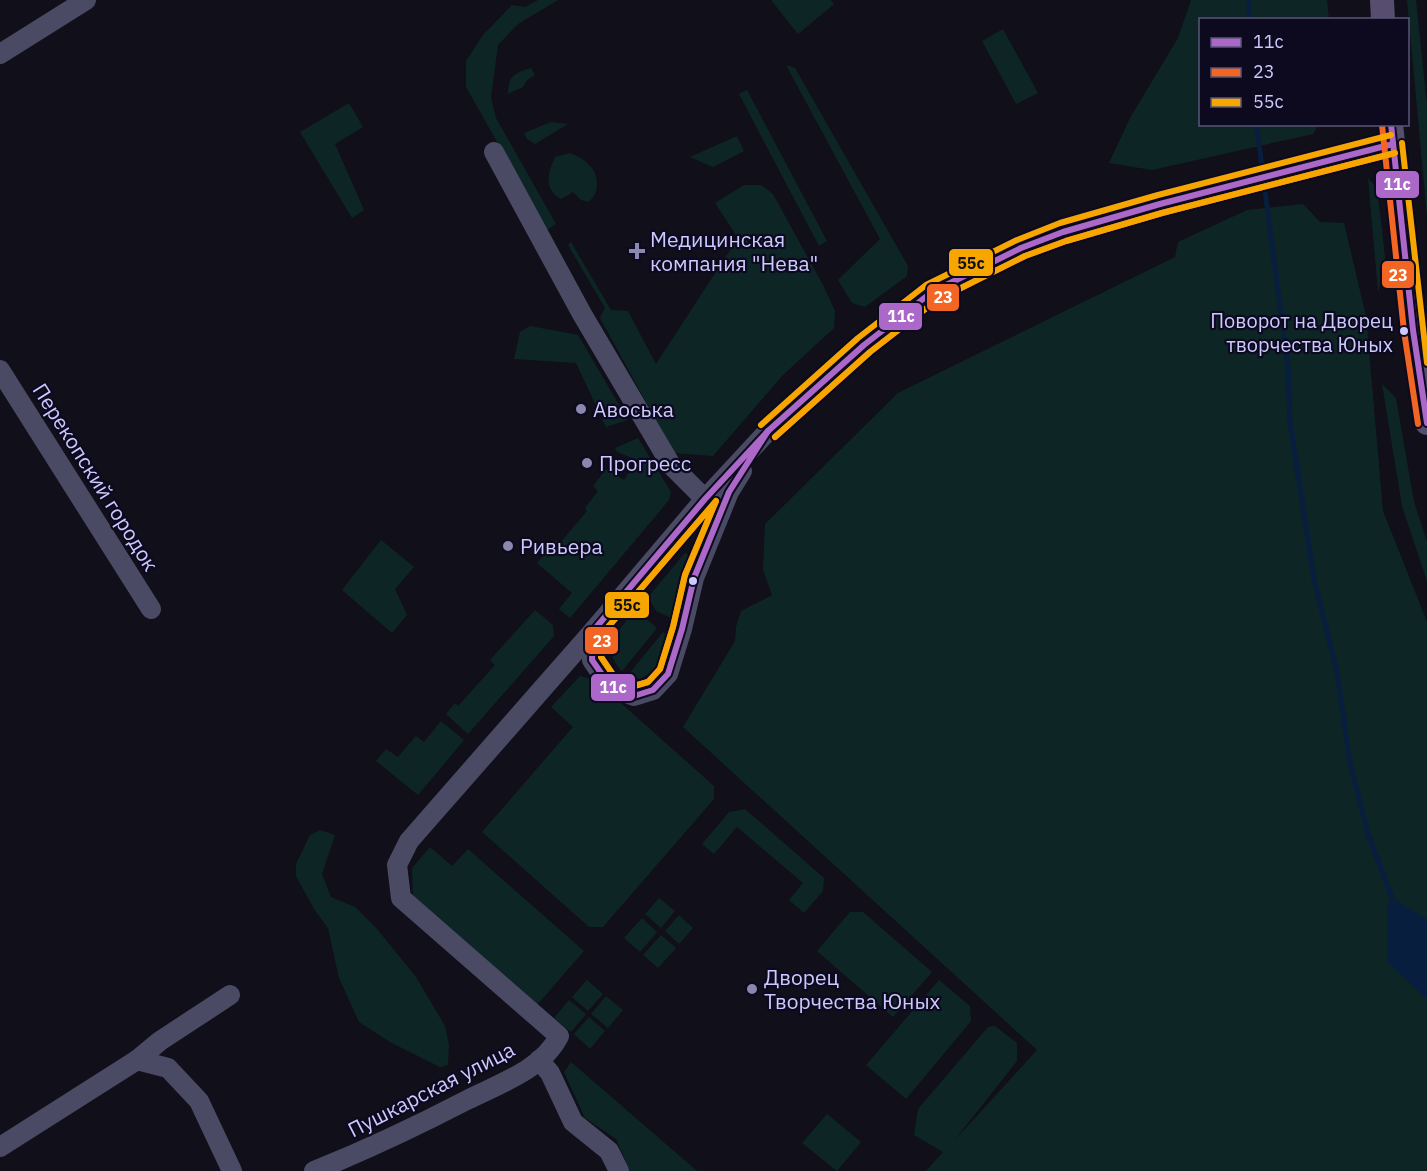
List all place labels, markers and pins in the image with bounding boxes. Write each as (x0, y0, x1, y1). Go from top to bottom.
place label: Медицинская компания "Нева" (650, 225, 818, 277)
marker: Медицинская компания "Нева" (628, 242, 646, 260)
place label: Поворот на Дворец творчества Юных (1210, 307, 1393, 358)
marker: Поворот на Дворец творчества Юных (1398, 325, 1410, 337)
place label: Авоська (593, 395, 674, 423)
marker: Авоська (574, 402, 588, 416)
place label: Прогресс (599, 449, 691, 477)
marker: Прогресс (580, 456, 594, 470)
place label: Ривьера (520, 532, 603, 560)
marker: Ривьера (501, 539, 515, 553)
unlabelled marker (687, 575, 699, 587)
place label: Дворец Творчества Юных (764, 963, 941, 1015)
marker: Дворец Творчества Юных (745, 982, 759, 996)

